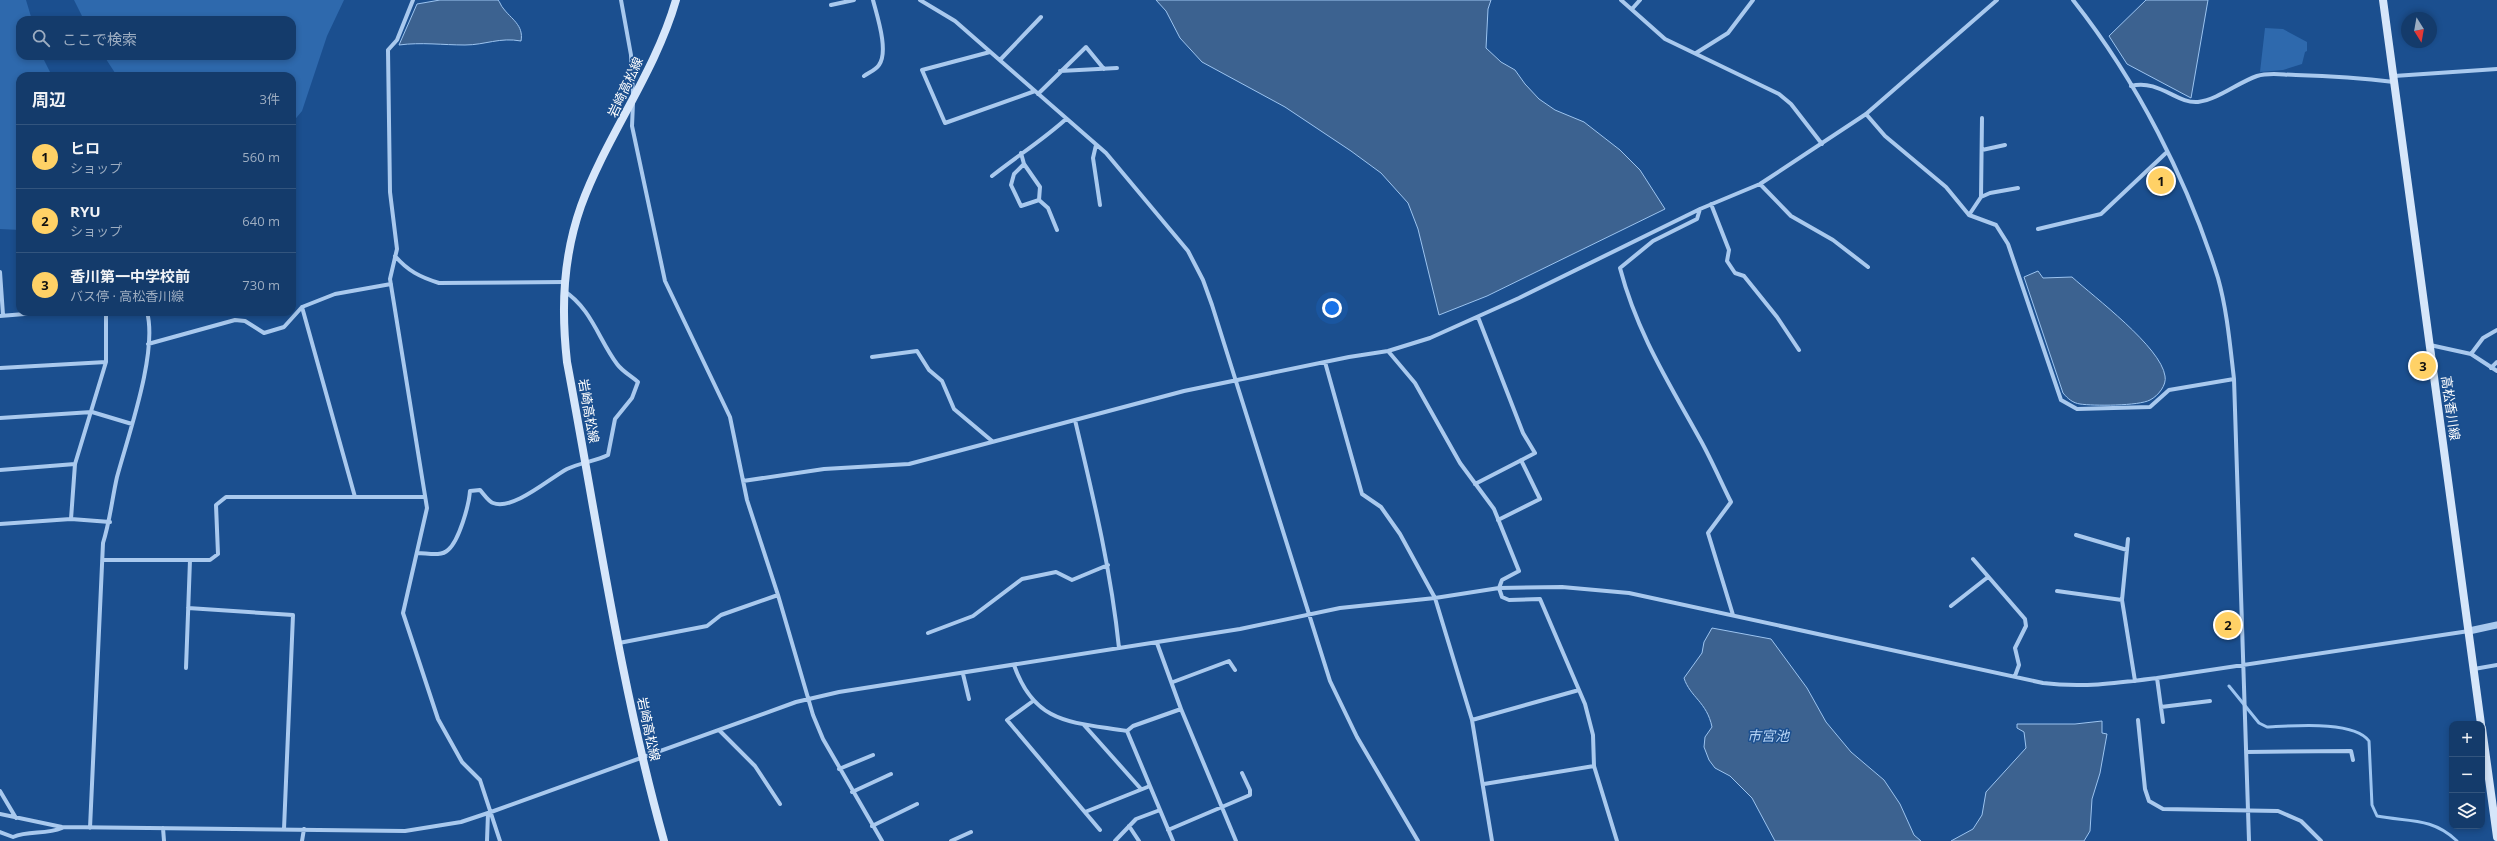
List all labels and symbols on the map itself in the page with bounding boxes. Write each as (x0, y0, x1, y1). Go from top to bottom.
north arrow (2401, 12, 2437, 48)
street label: 岩崎高松線 (603, 54, 647, 120)
pin: 1 (2148, 166, 2174, 196)
your location (1322, 298, 1342, 318)
pin: 3 (2410, 351, 2436, 381)
street label: 高松香川線 (2438, 375, 2464, 441)
street label: 岩崎高松線 (574, 377, 604, 445)
pin: 2 (2215, 610, 2241, 640)
street label: 岩崎高松線 (633, 695, 665, 763)
water label: 市宮池 (1747, 726, 1791, 745)

